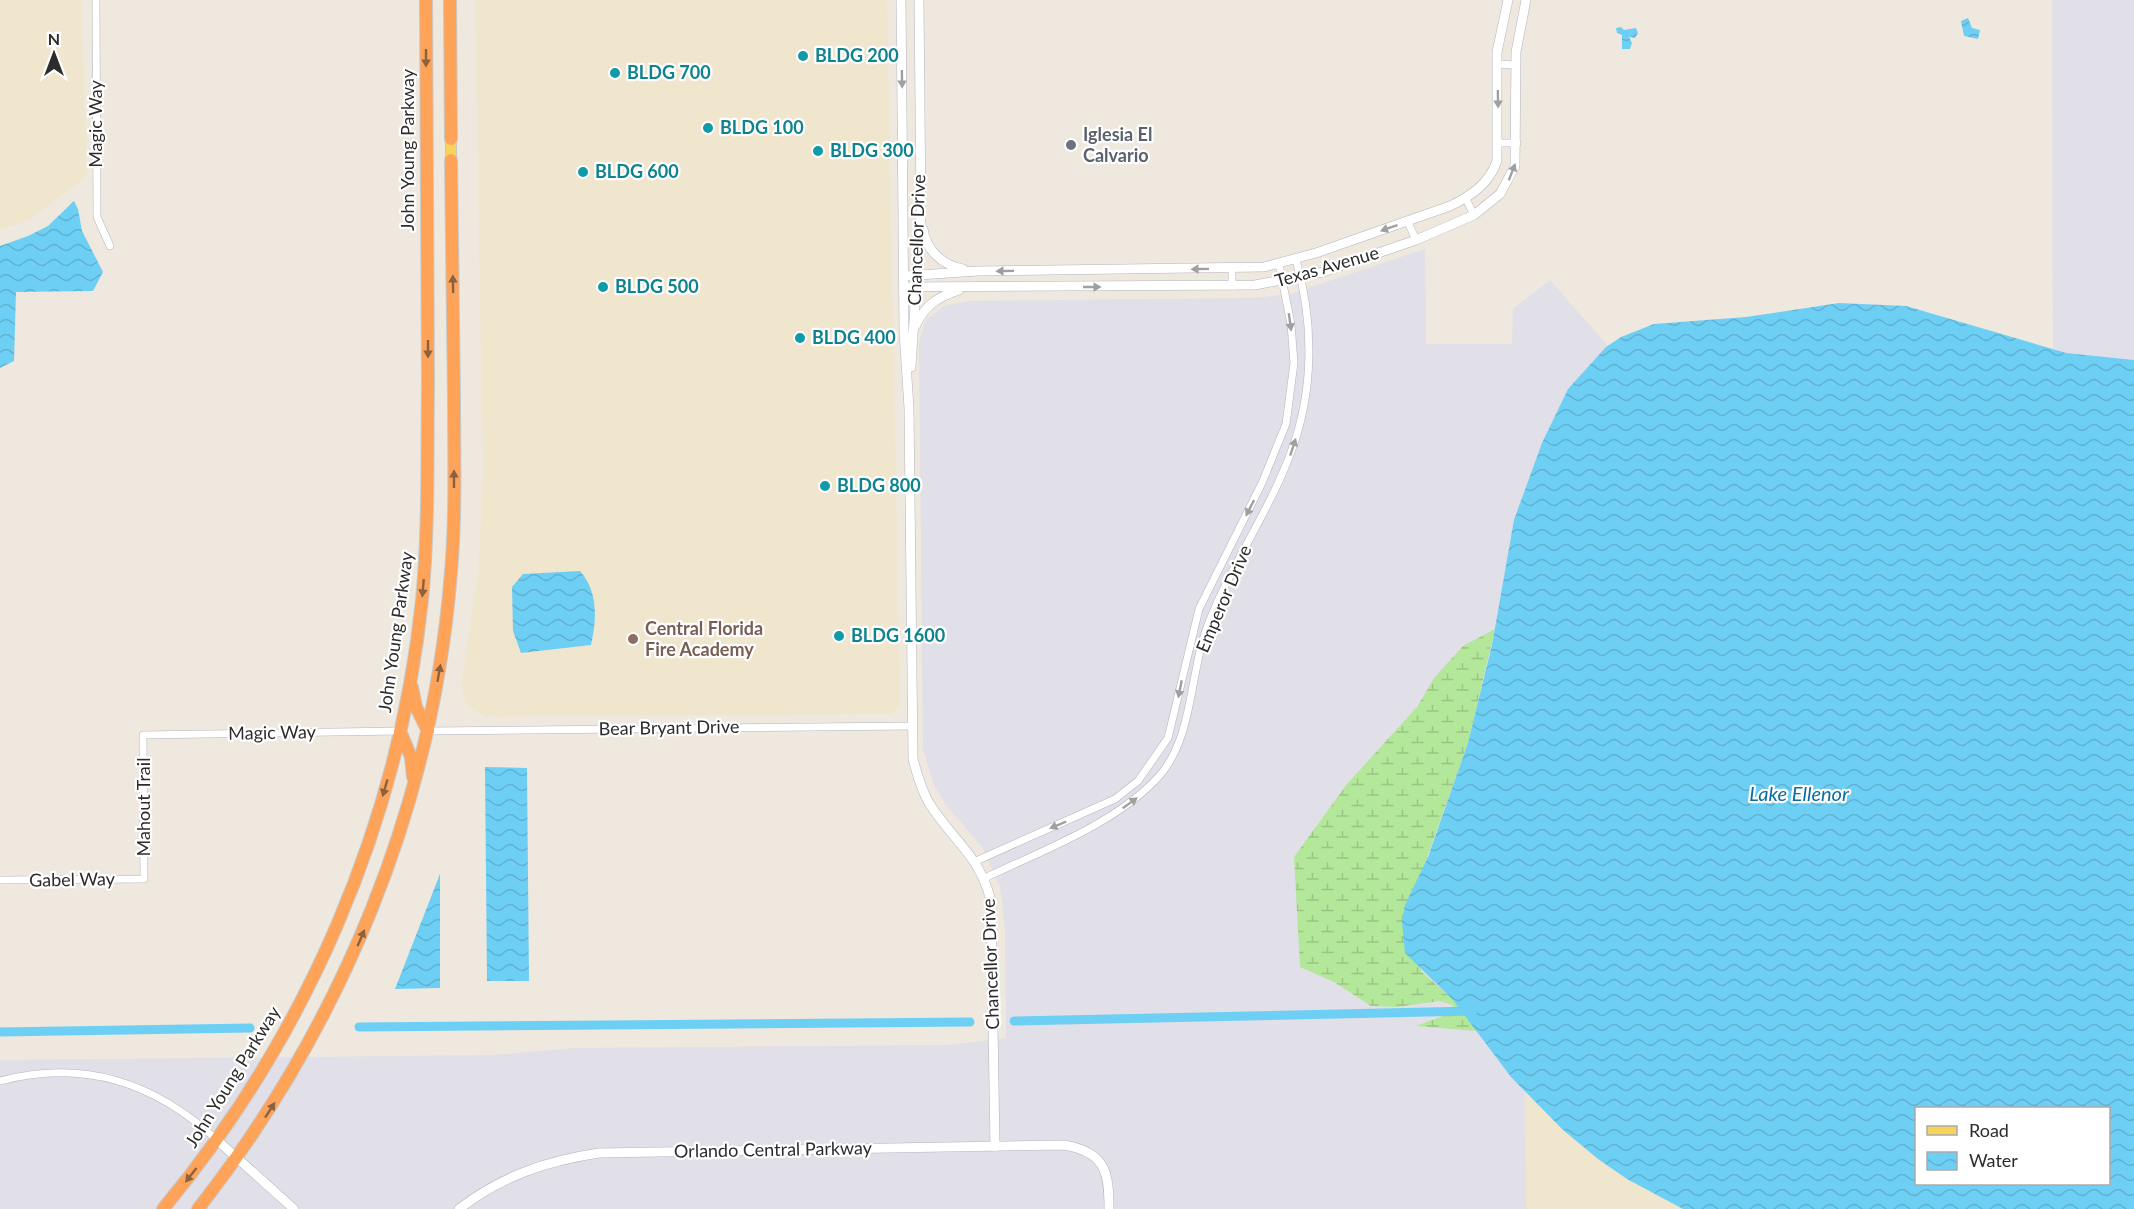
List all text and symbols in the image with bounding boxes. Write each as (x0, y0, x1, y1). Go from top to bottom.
north arrow (24, 24, 84, 84)
text: N (48, 29, 60, 48)
place label: BLDG 200 (815, 44, 899, 66)
one-way arrow (421, 49, 431, 68)
marker: BLDG 200 (796, 49, 810, 63)
place label: BLDG 700 (627, 61, 711, 83)
marker: BLDG 700 (608, 66, 622, 80)
street label: John Young Parkway (396, 68, 418, 231)
one-way arrow (897, 70, 907, 89)
street label: Magic Way (84, 79, 106, 168)
one-way arrow (1493, 90, 1503, 109)
place label: BLDG 100 (720, 116, 804, 138)
marker: BLDG 100 (701, 121, 715, 135)
place label: Iglesia El Calvario (1083, 123, 1152, 166)
marker: Iglesia El Calvario (1064, 138, 1078, 152)
place label: BLDG 300 (830, 139, 914, 161)
marker: BLDG 300 (811, 144, 825, 158)
place label: BLDG 600 (595, 160, 679, 182)
one-way arrow (1507, 163, 1517, 181)
marker: BLDG 600 (576, 165, 590, 179)
street label: Chancellor Drive (903, 174, 929, 306)
one-way arrow (1380, 224, 1398, 234)
street label: Texas Avenue (1272, 241, 1381, 291)
one-way arrow (1190, 264, 1209, 274)
one-way arrow (995, 266, 1014, 276)
one-way arrow (448, 275, 458, 294)
place label: BLDG 500 (615, 275, 699, 297)
marker: BLDG 500 (596, 280, 610, 294)
one-way arrow (1082, 282, 1101, 292)
one-way arrow (1285, 312, 1294, 331)
place label: BLDG 400 (812, 326, 896, 348)
marker: BLDG 400 (793, 331, 807, 345)
one-way arrow (423, 339, 433, 358)
one-way arrow (1288, 438, 1298, 456)
one-way arrow (449, 470, 459, 489)
place label: BLDG 800 (837, 474, 921, 496)
marker: BLDG 800 (818, 479, 832, 493)
one-way arrow (1245, 499, 1255, 517)
street label: Emperor Drive (1191, 542, 1256, 656)
street label: John Young Parkway (373, 549, 417, 714)
one-way arrow (418, 579, 428, 598)
place label: Central Florida Fire Academy (645, 617, 763, 660)
place label: BLDG 1600 (851, 624, 945, 646)
marker: BLDG 1600 (832, 629, 846, 643)
marker: Central Florida Fire Academy (626, 632, 640, 646)
one-way arrow (434, 664, 443, 683)
one-way arrow (1175, 679, 1184, 698)
street label: Bear Bryant Drive (598, 715, 739, 739)
street label: Magic Way (228, 720, 317, 744)
street label: Mahout Trail (132, 758, 154, 856)
one-way arrow (380, 779, 389, 797)
water label: Lake Ellenor (1749, 781, 1850, 805)
one-way arrow (1122, 797, 1137, 809)
one-way arrow (1049, 820, 1067, 830)
street label: Gabel Way (29, 867, 116, 891)
street label: Chancellor Drive (977, 898, 1003, 1030)
one-way arrow (357, 929, 366, 947)
street label: John Young Parkway (180, 1001, 285, 1151)
one-way arrow (264, 1102, 275, 1118)
legend (1915, 1107, 2110, 1185)
text: Road (1969, 1119, 2009, 1141)
street label: Orlando Central Parkway (674, 1136, 873, 1162)
text: Water (1969, 1149, 2018, 1171)
one-way arrow (185, 1167, 197, 1182)

